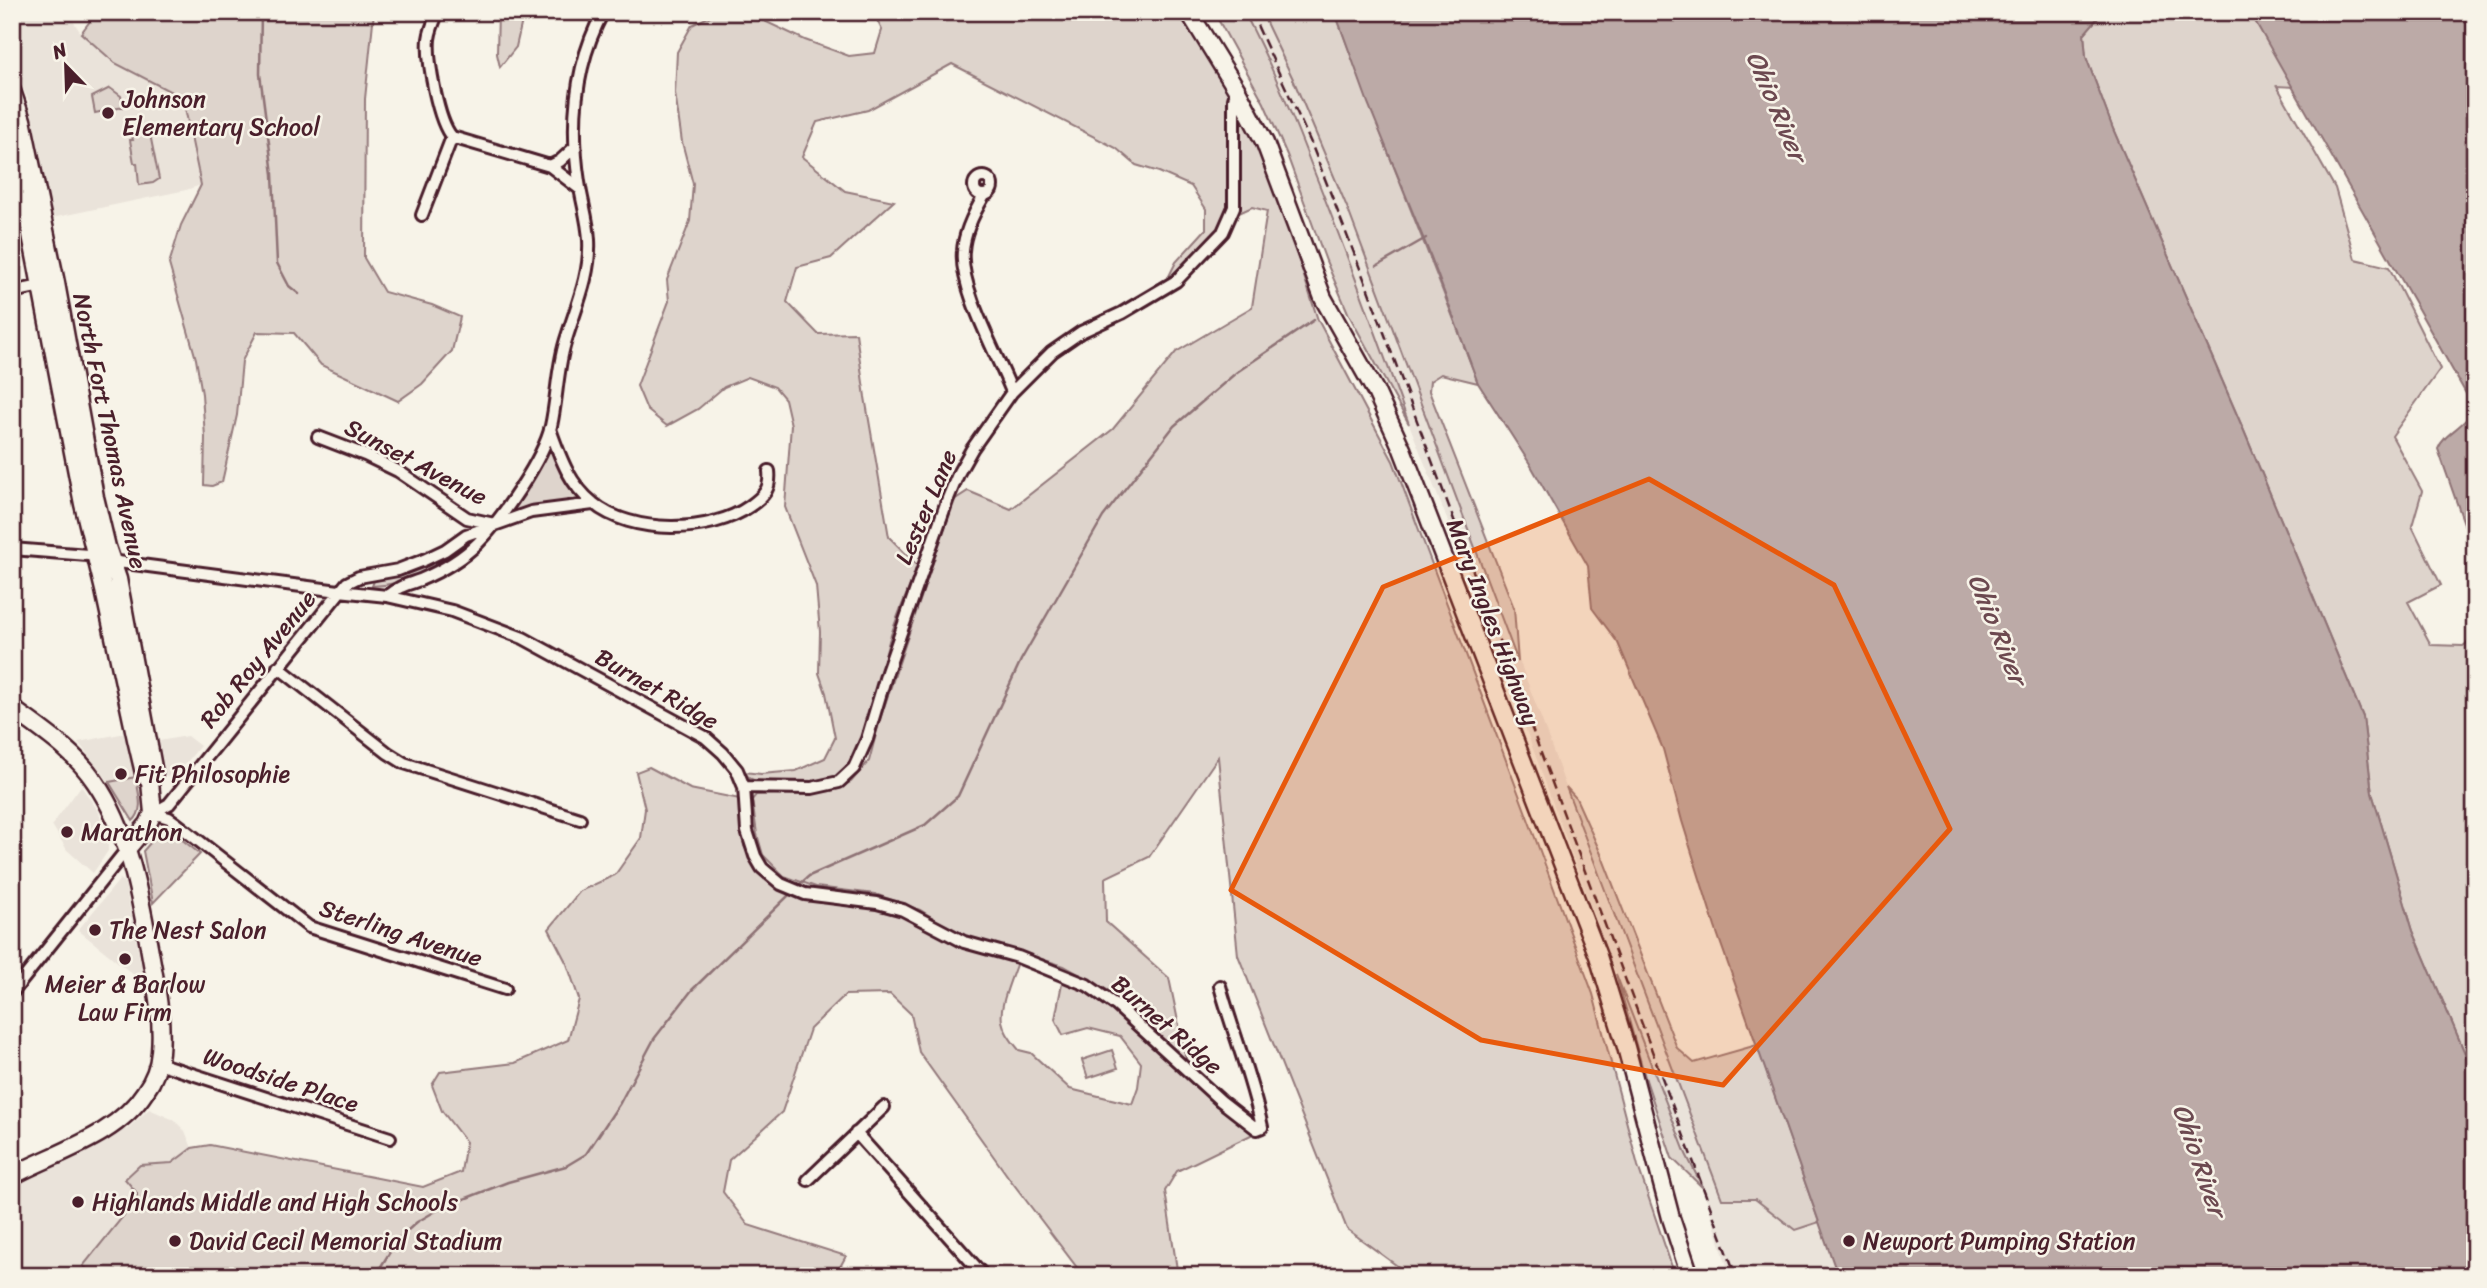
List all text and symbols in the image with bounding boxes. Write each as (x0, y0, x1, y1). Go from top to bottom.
north arrow (32, 32, 102, 102)
text: N (46, 33, 73, 69)
water label: Ohio River (1733, 43, 1823, 173)
place label: Johnson Elementary School (121, 78, 321, 148)
marker: Johnson Elementary School (100, 105, 116, 121)
street label: North Fort Thomas Avenue (60, 289, 160, 573)
street label: Sunset Avenue (337, 407, 495, 517)
street label: Lester Lane (883, 443, 969, 571)
street label: Mary Ingles Highway (1434, 512, 1552, 732)
water label: Ohio River (1955, 566, 2043, 696)
street label: Rob Roy Avenue (189, 580, 327, 738)
street label: Burnet Ridge (587, 636, 727, 742)
place label: Fit Philosophie (135, 753, 291, 795)
marker: Fit Philosophie (113, 766, 129, 782)
place label: Marathon (81, 811, 182, 853)
marker: Marathon (59, 824, 75, 840)
street label: Sterling Avenue (314, 887, 488, 979)
place label: The Nest Salon (109, 909, 267, 951)
marker: The Nest Salon (87, 922, 103, 938)
marker: Meier & Barlow Law Firm (117, 951, 133, 967)
place label: Meier & Barlow Law Firm (45, 963, 206, 1033)
street label: Burnet Ridge (1101, 964, 1233, 1086)
street label: Woodside Place (198, 1035, 365, 1125)
water label: Ohio River (2159, 1097, 2242, 1227)
place label: Highlands Middle and High Schools (92, 1181, 458, 1223)
marker: Highlands Middle and High Schools (70, 1194, 86, 1210)
place label: David Cecil Memorial Stadium (189, 1220, 502, 1262)
place label: Newport Pumping Station (1863, 1220, 2136, 1262)
marker: David Cecil Memorial Stadium (167, 1233, 183, 1249)
marker: Newport Pumping Station (1841, 1233, 1857, 1249)

